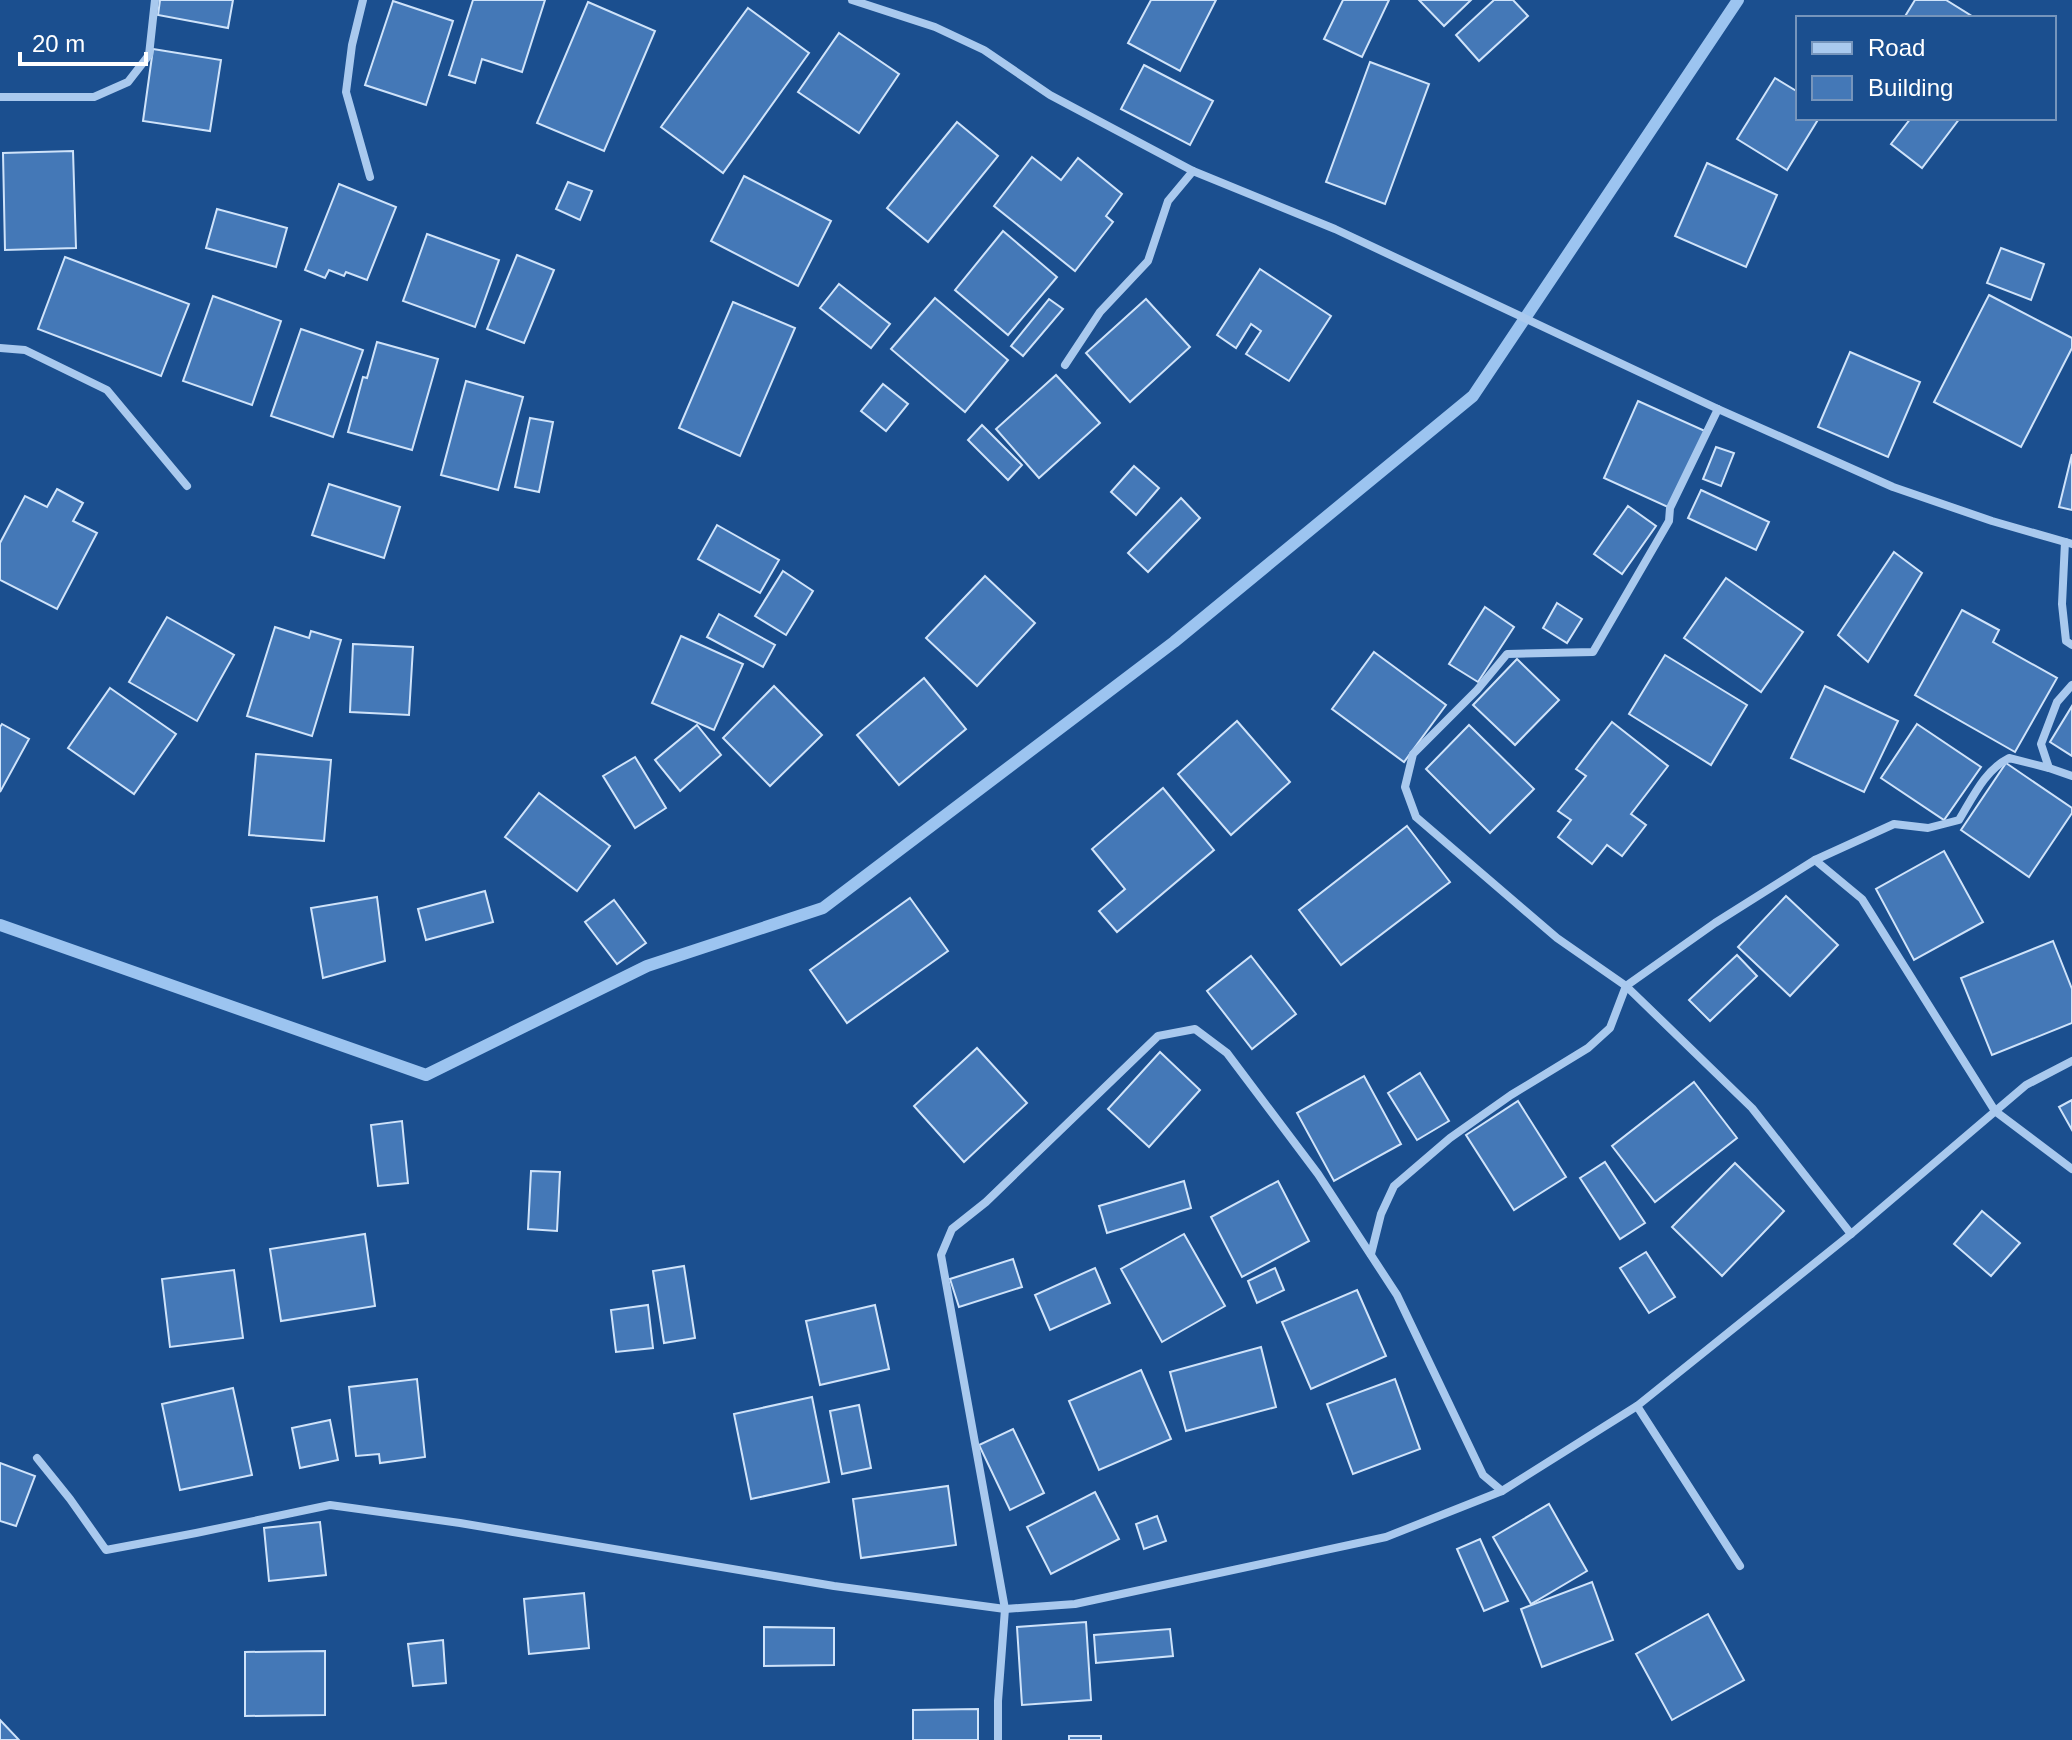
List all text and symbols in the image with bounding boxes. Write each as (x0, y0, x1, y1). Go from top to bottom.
scale bar (20, 16, 146, 66)
legend (1796, 16, 2056, 120)
text: 20 m (32, 30, 85, 57)
text: Road (1868, 34, 1925, 61)
text: Building (1868, 74, 1953, 101)

